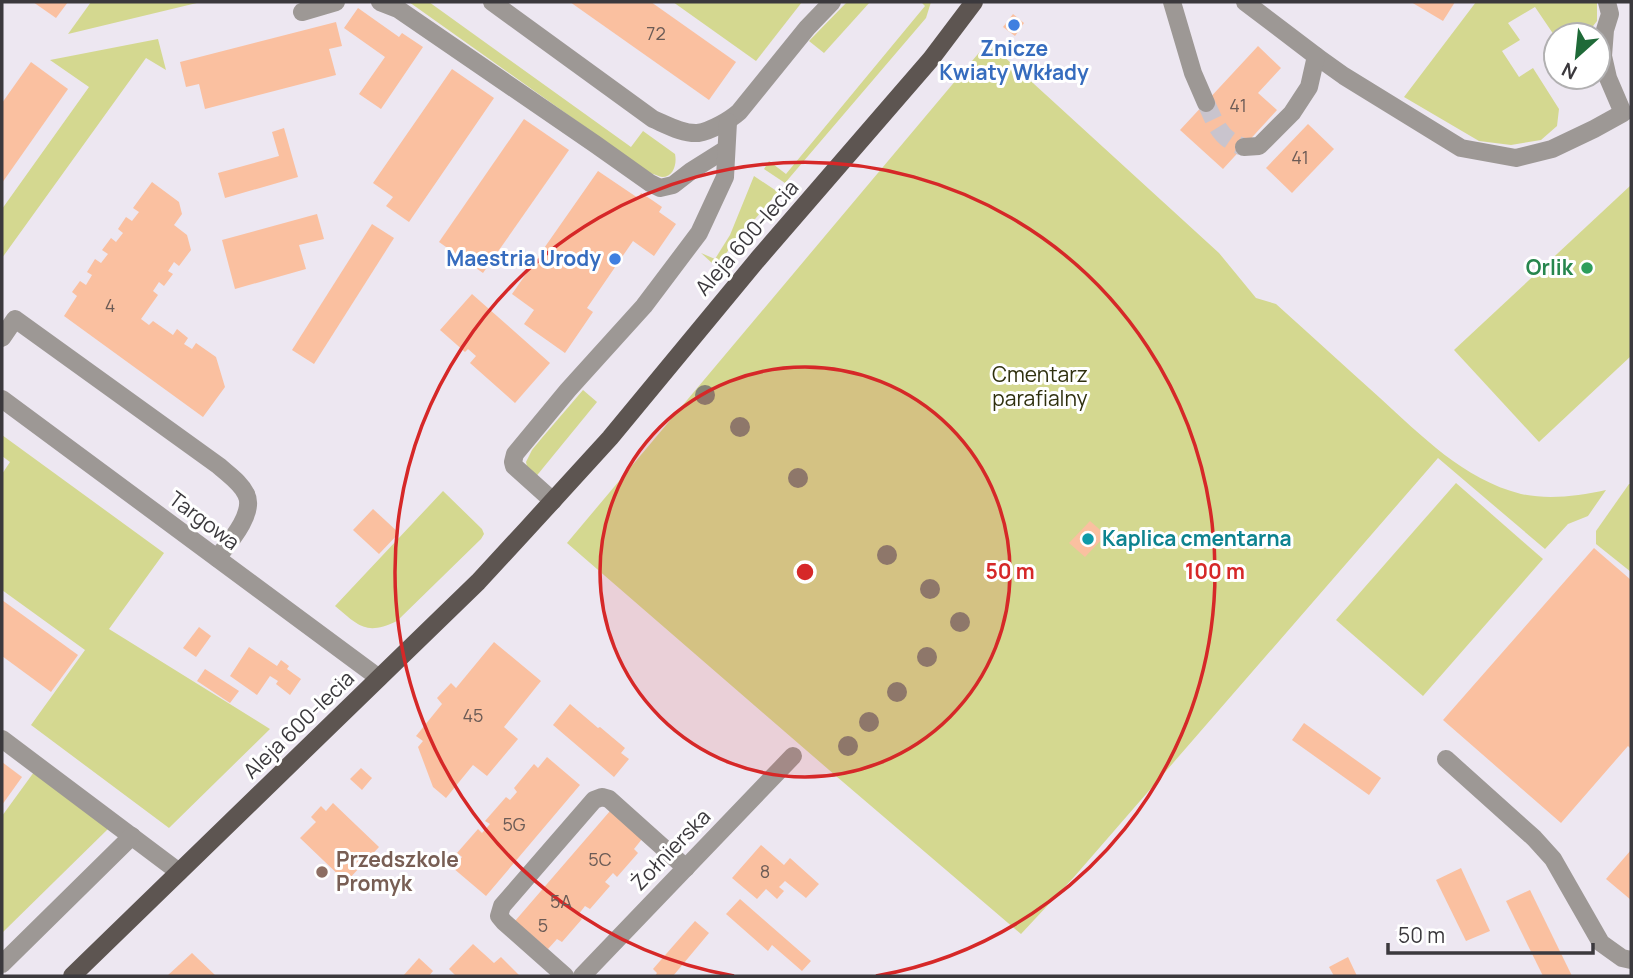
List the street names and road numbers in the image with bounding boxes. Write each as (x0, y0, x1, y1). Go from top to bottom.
street label: Aleja 600-lecia (688, 174, 804, 301)
street label: Targowa (164, 485, 246, 556)
street label: Aleja 600-lecia (237, 664, 360, 784)
street label: Żołnierska (624, 802, 716, 896)

